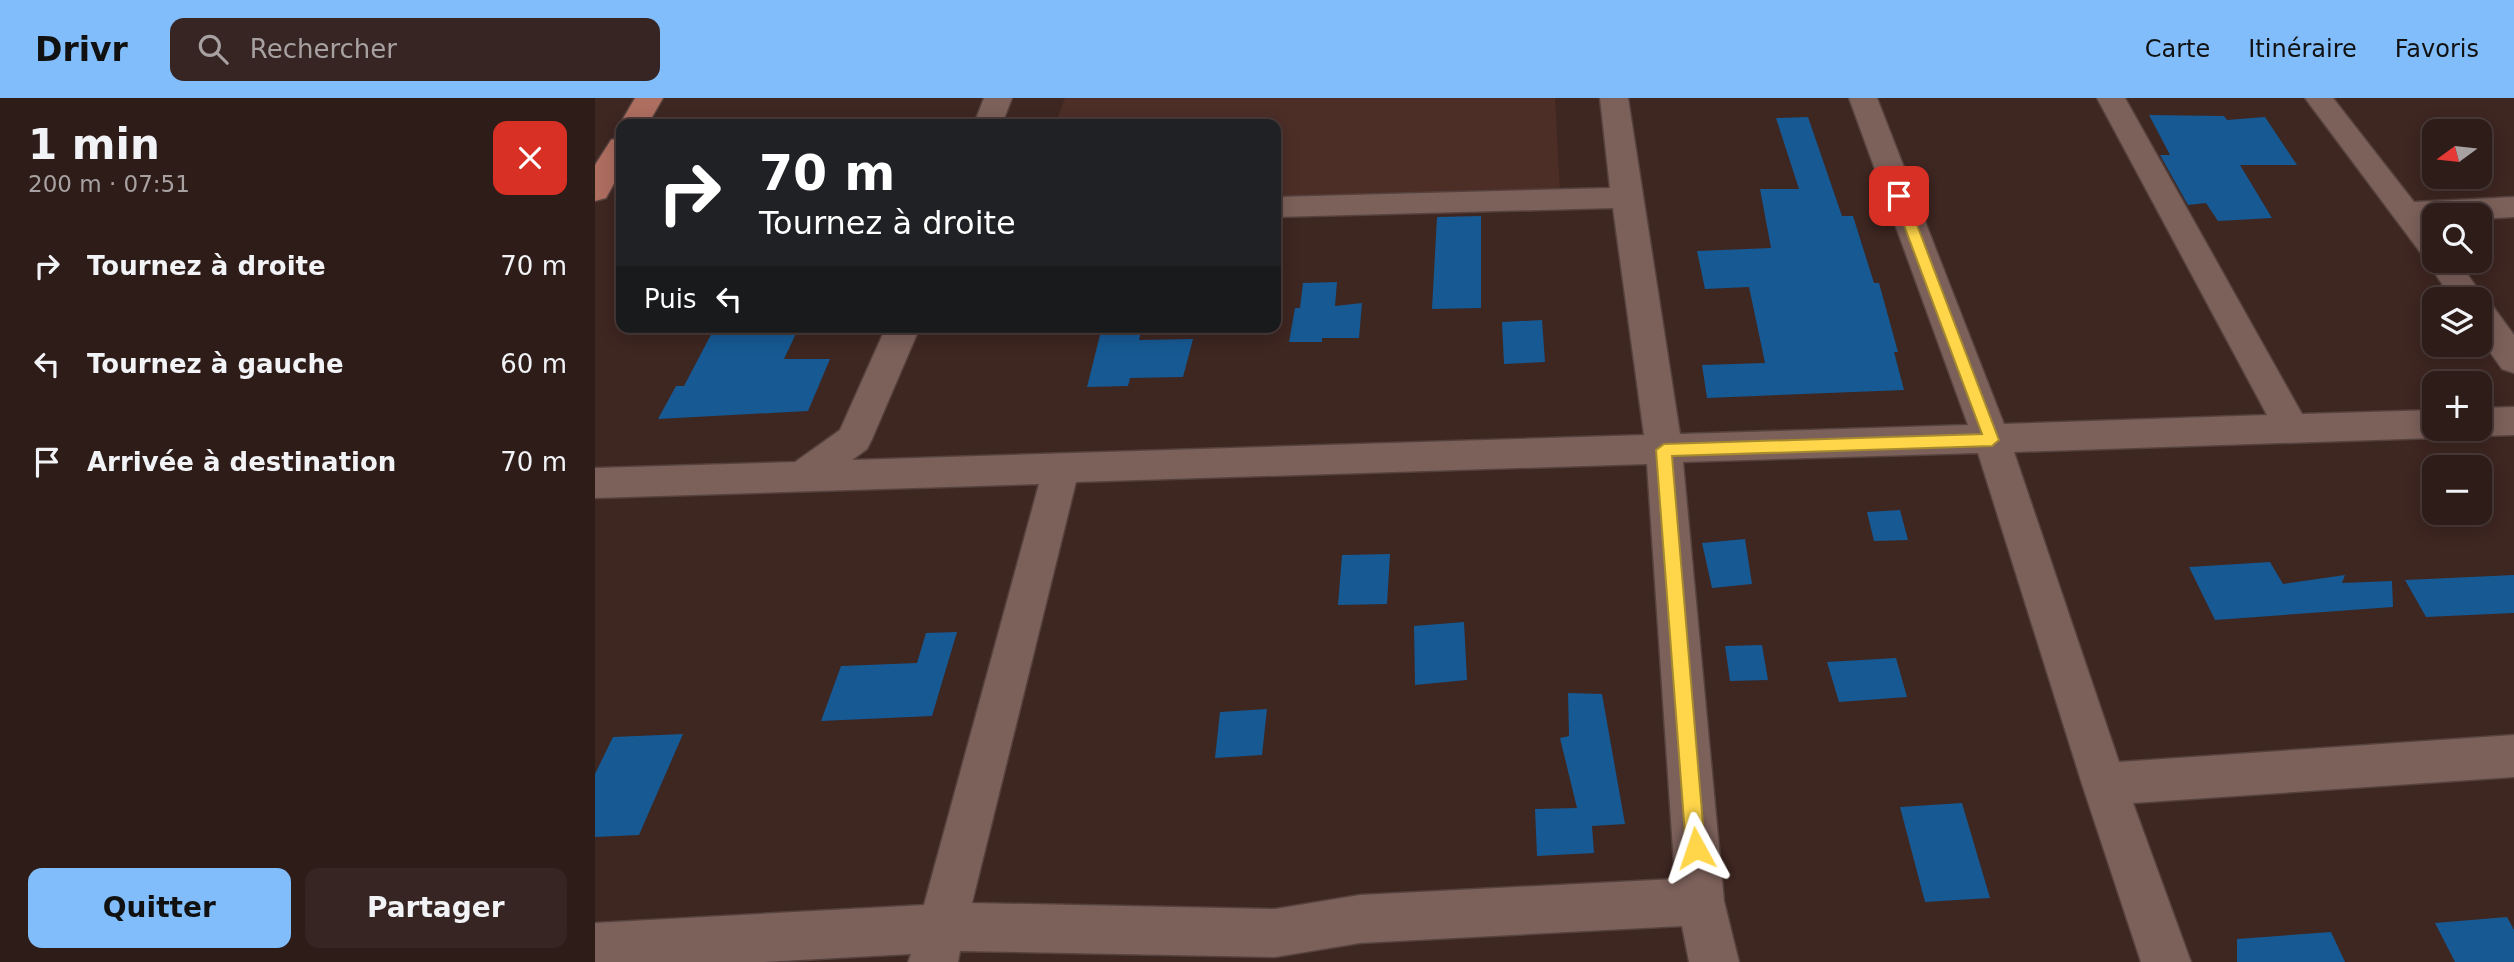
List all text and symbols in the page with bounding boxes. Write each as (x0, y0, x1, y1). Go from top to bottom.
search box (170, 18, 660, 81)
text: Drivr (35, 30, 128, 69)
icon: search (194, 30, 232, 68)
text: Rechercher (250, 34, 397, 64)
text: Carte (2145, 35, 2210, 63)
text: Itinéraire (2248, 35, 2357, 63)
text: Favoris (2395, 35, 2479, 63)
north arrow (2422, 119, 2492, 189)
map controls (2422, 119, 2492, 525)
text: 1 min (28, 120, 160, 169)
button: close (493, 121, 567, 195)
text: 70 m (759, 145, 895, 202)
icon: right (644, 147, 735, 238)
pin (1869, 166, 1929, 226)
text: 200 m · 07:51 (28, 171, 190, 197)
icon: arrive (1880, 177, 1918, 215)
button: search (2422, 203, 2492, 273)
text: Tournez à droite (759, 204, 1016, 242)
icon: right (28, 247, 66, 285)
text: Tournez à droite (87, 251, 326, 281)
text: 70 m (500, 251, 567, 281)
icon: left (710, 280, 748, 318)
text: Puis (644, 284, 696, 314)
button: layers (2422, 287, 2492, 357)
icon: left (28, 345, 66, 383)
text: Tournez à gauche (87, 349, 344, 379)
text: 60 m (500, 349, 567, 379)
button: + (2422, 371, 2492, 441)
icon: arrive (28, 443, 66, 481)
text: Arrivée à destination (87, 447, 396, 477)
text: 70 m (500, 447, 567, 477)
button: − (2422, 455, 2492, 525)
position arrow (1659, 811, 1733, 885)
button: Quitter (28, 868, 291, 948)
button: Partager (305, 868, 567, 948)

